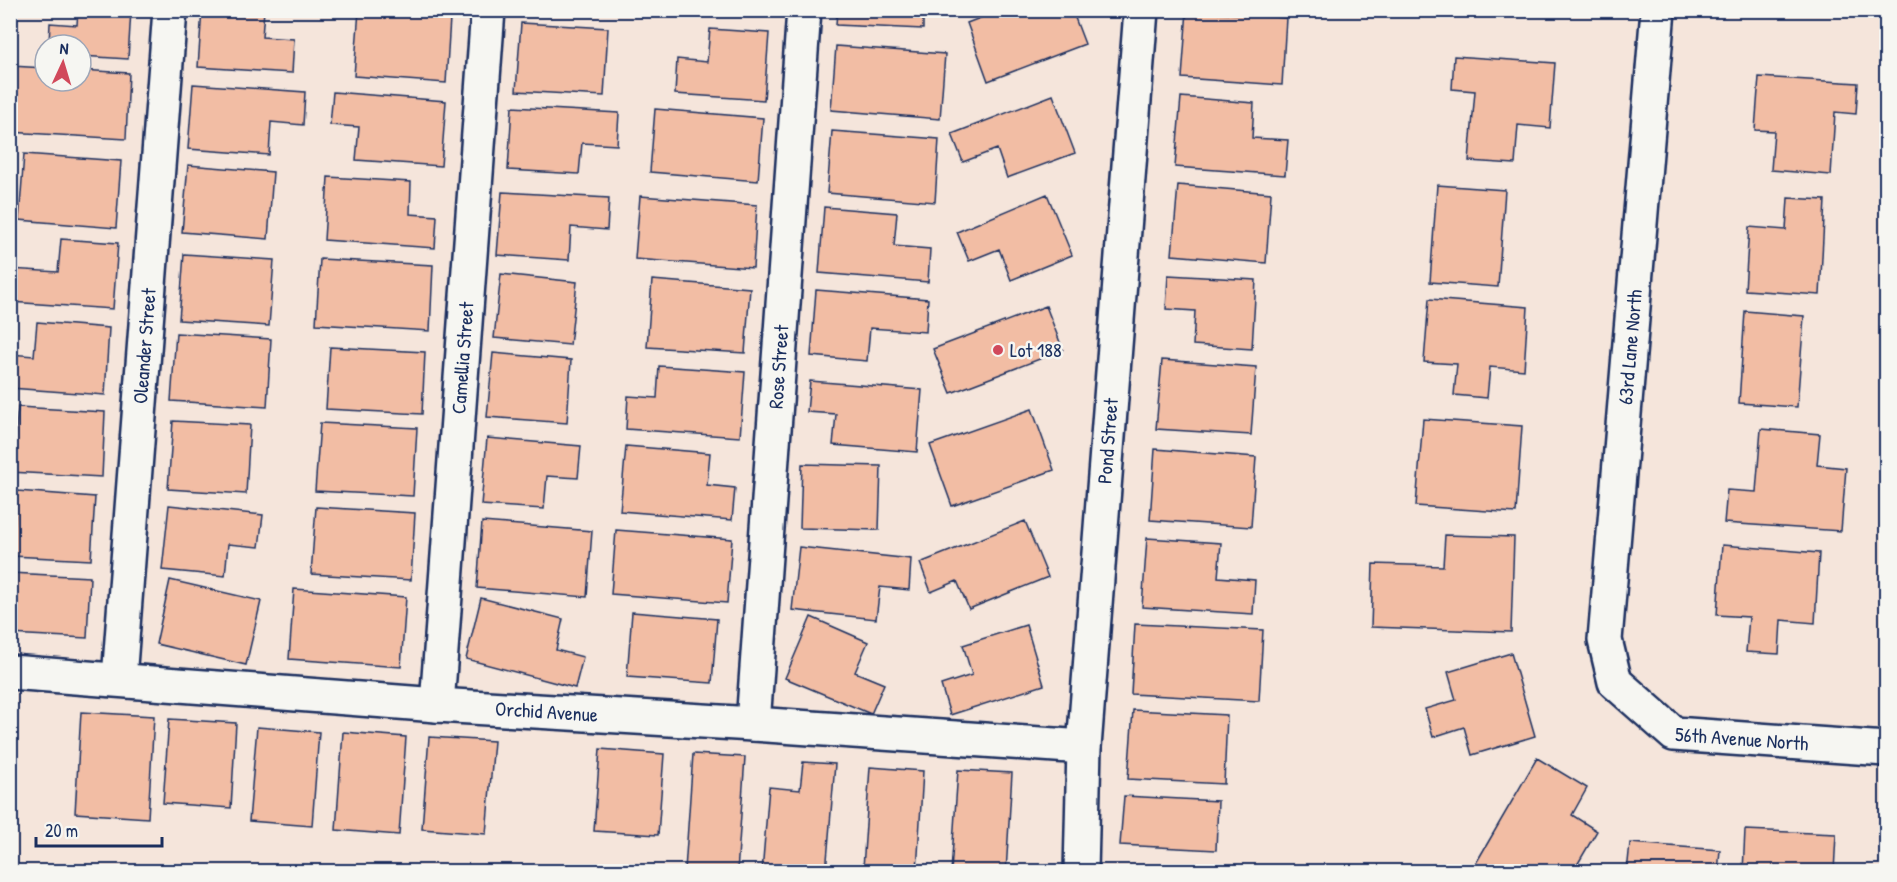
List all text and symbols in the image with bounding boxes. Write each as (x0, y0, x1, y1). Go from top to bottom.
north arrow (33, 33, 93, 93)
text: N (59, 37, 70, 59)
street label: Oleander Street (126, 286, 162, 405)
street label: 63rd Lane North (1611, 288, 1648, 406)
street label: Camellia Street (444, 300, 480, 415)
street label: Rose Street (762, 323, 795, 410)
place label: Lot 188 (1010, 336, 1062, 363)
marker: Lot 188 (991, 343, 1005, 357)
street label: Pond Street (1090, 396, 1124, 485)
street label: Orchid Avenue (495, 695, 599, 728)
street label: 56th Avenue North (1674, 720, 1809, 756)
scale bar (36, 810, 162, 848)
text: 20 m (45, 818, 78, 843)

